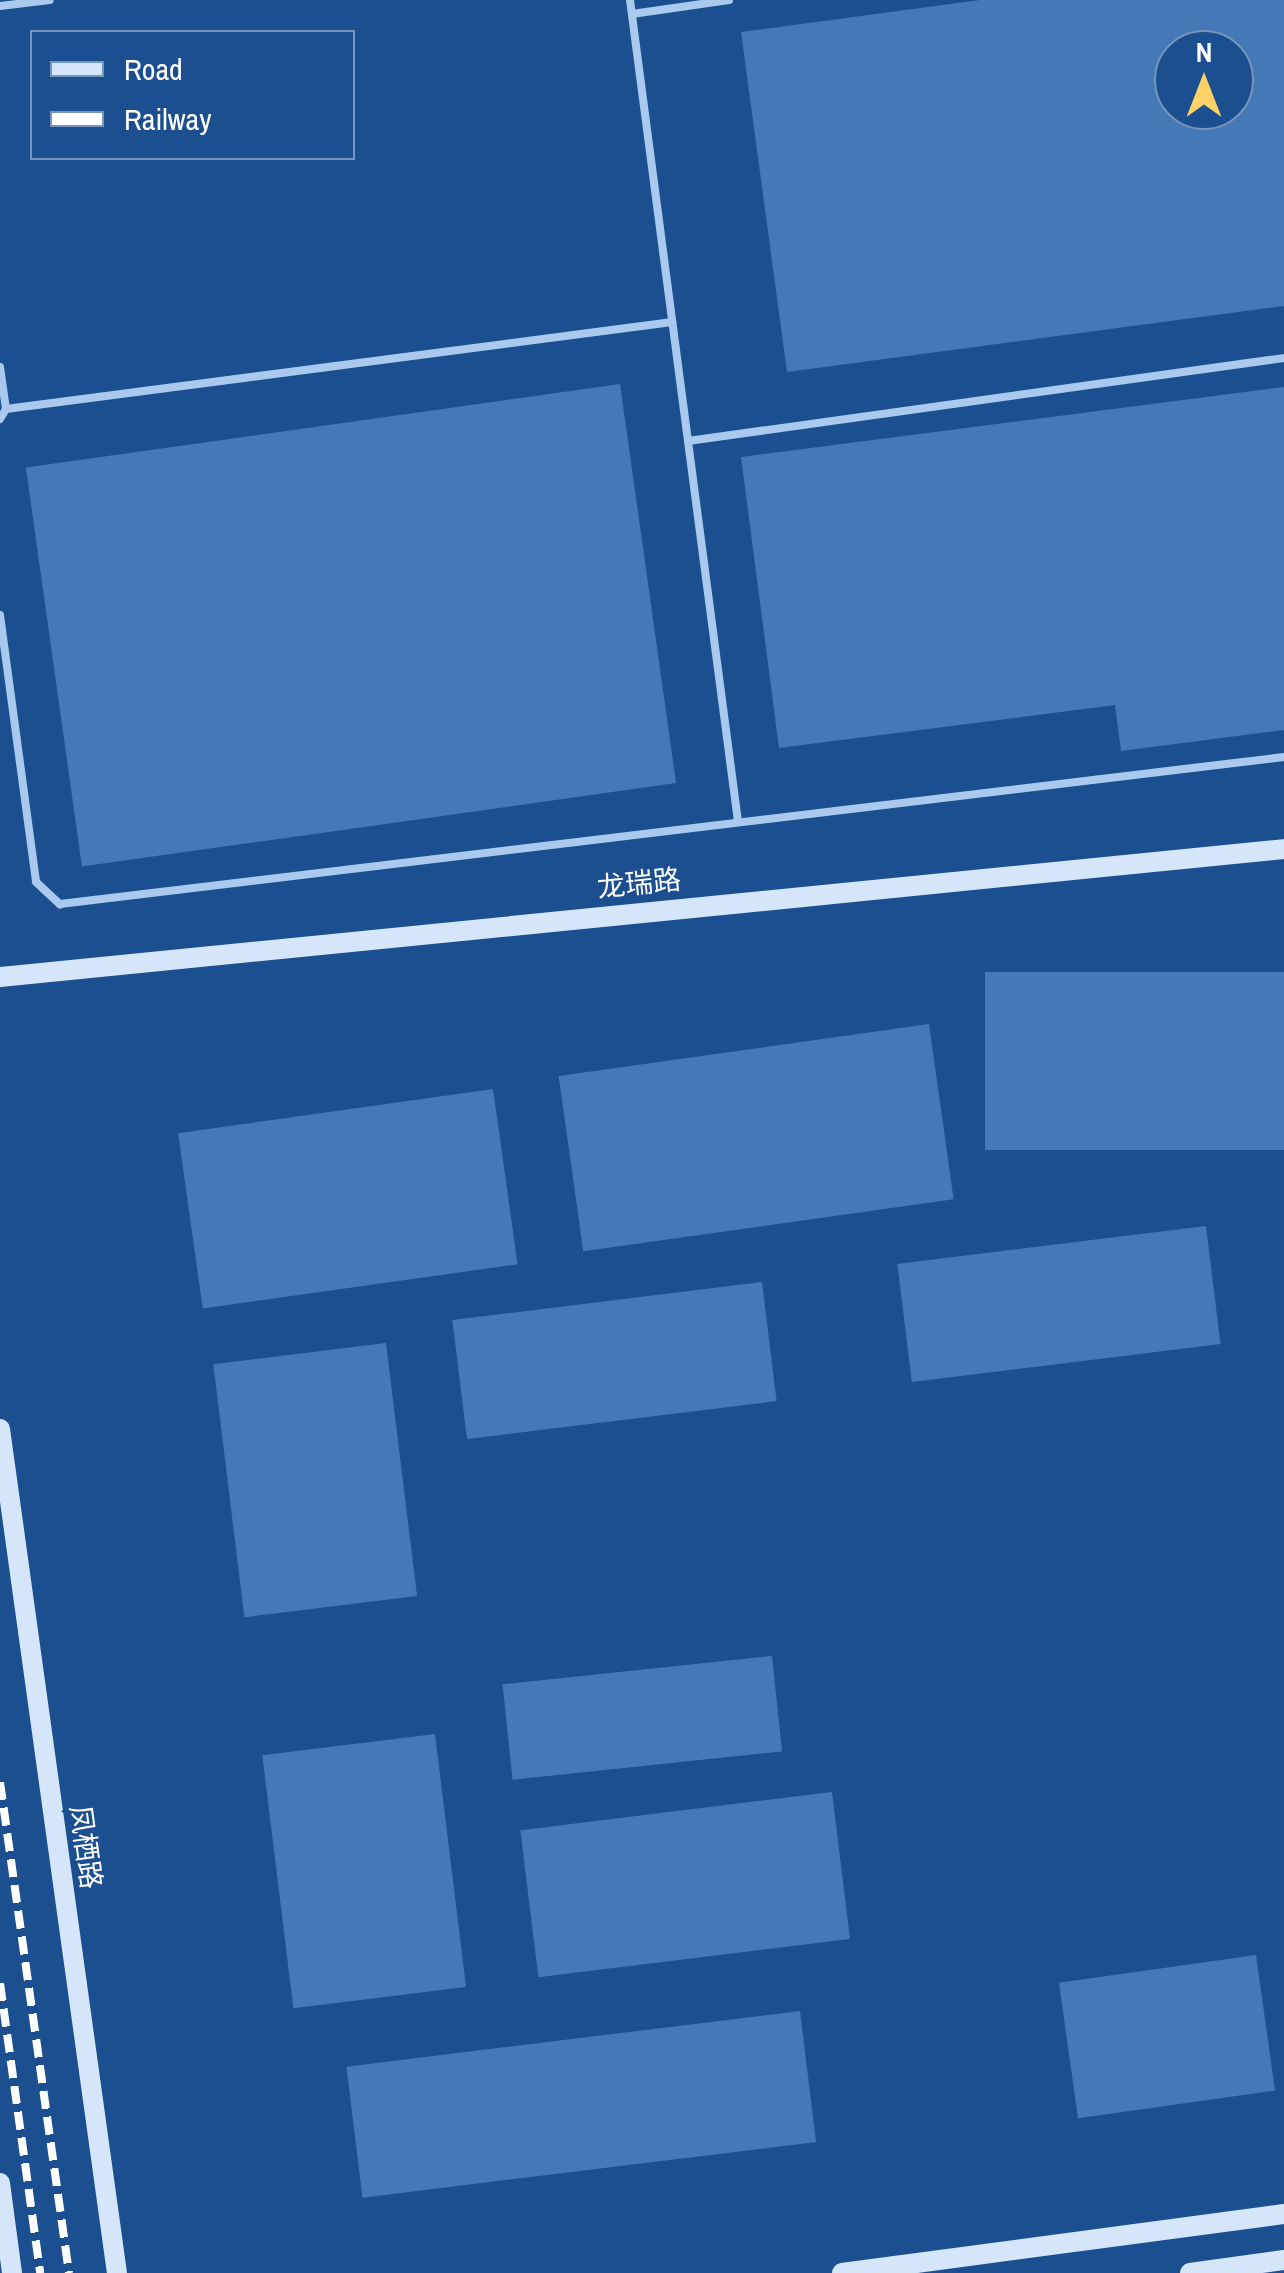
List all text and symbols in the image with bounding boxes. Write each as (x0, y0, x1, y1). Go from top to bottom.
legend (30, 30, 355, 160)
north arrow (1154, 30, 1254, 130)
text: N (1196, 33, 1212, 71)
text: Road (124, 49, 183, 89)
text: Railway (124, 99, 211, 139)
street label: 龙瑞路 (595, 862, 683, 904)
street label: 凤栖路 (64, 1803, 108, 1891)

